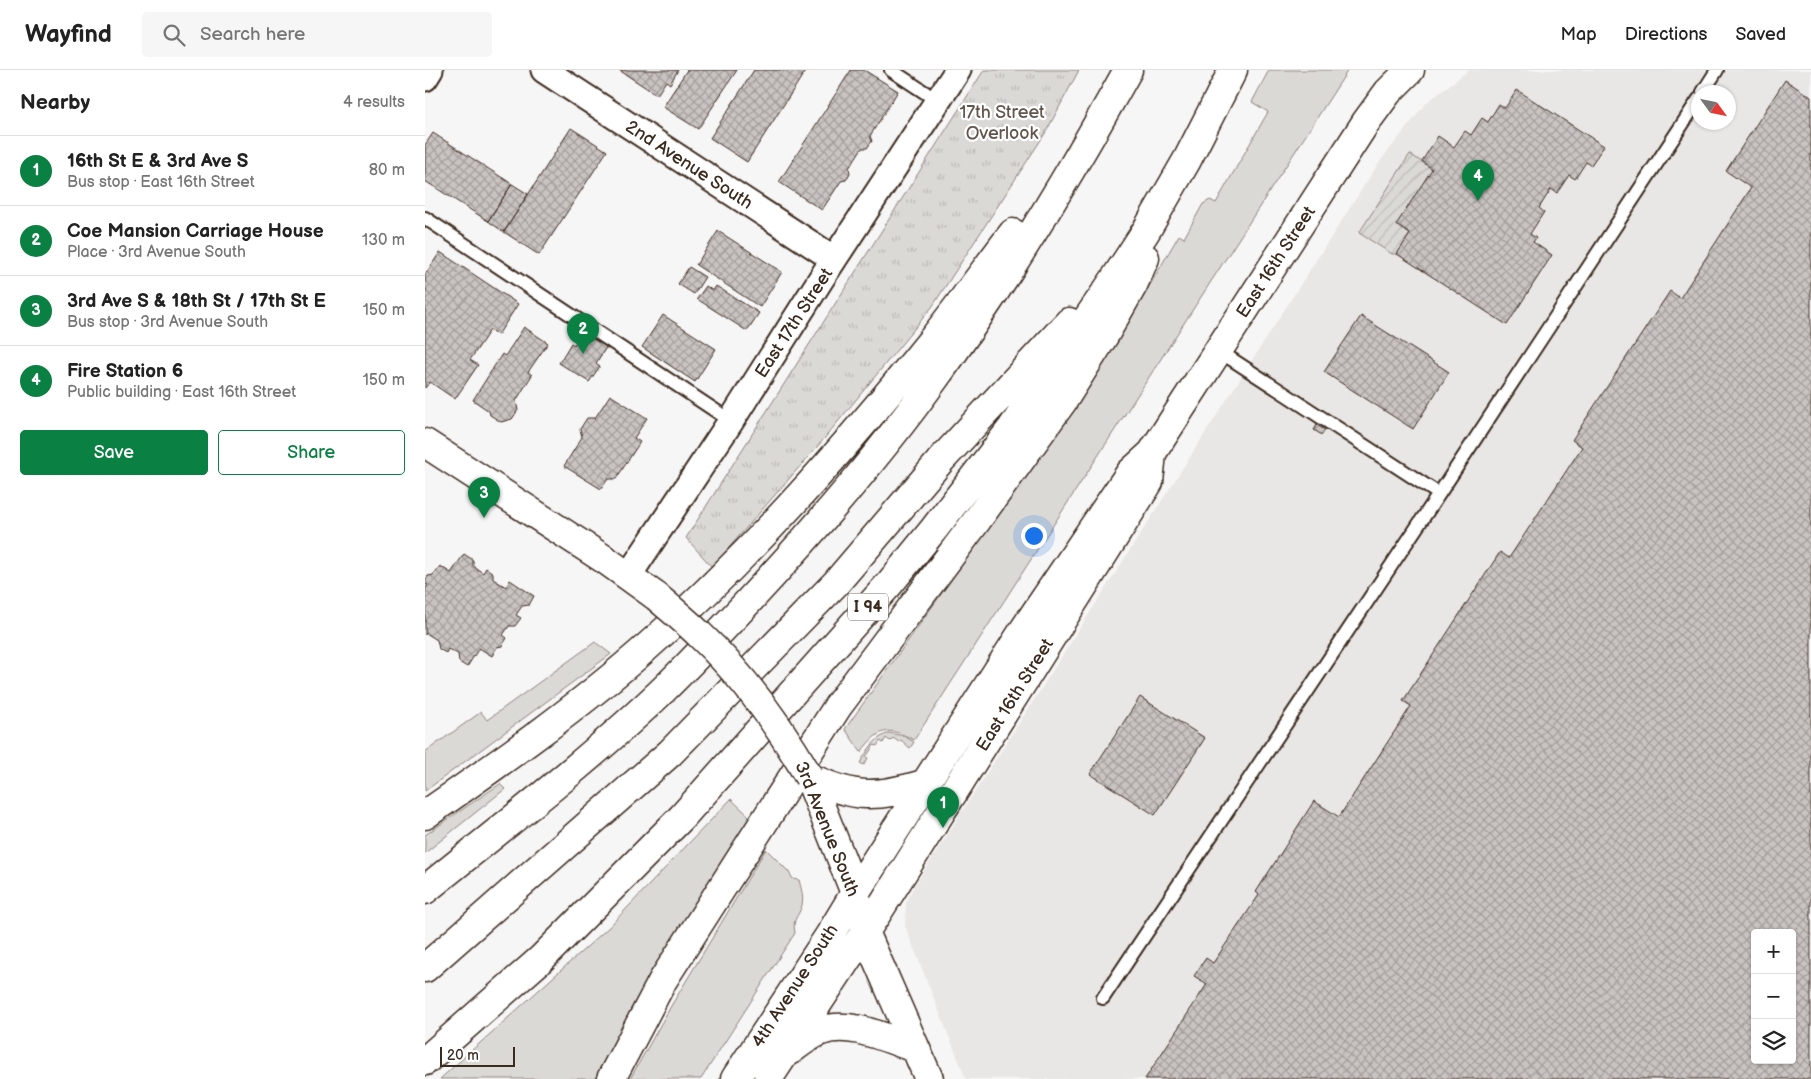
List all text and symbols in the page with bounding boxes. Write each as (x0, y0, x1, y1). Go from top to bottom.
search box (142, 12, 492, 57)
text: Wayfind (25, 20, 112, 49)
icon: search (160, 21, 188, 49)
text: Search here (200, 23, 305, 46)
text: Map (1561, 24, 1597, 45)
text: Directions (1625, 24, 1707, 45)
text: Saved (1735, 24, 1786, 45)
north arrow (1691, 85, 1736, 130)
text: Nearby (20, 90, 90, 115)
text: 4 results (343, 93, 405, 112)
park label: 17th Street Overlook (959, 102, 1045, 144)
street label: 2nd Avenue South (622, 116, 757, 214)
text: 16th St E & 3rd Ave S (67, 150, 248, 173)
pin: 4 (1462, 160, 1494, 201)
text: 1 (33, 161, 39, 180)
text: 80 m (369, 161, 405, 180)
text: Bus stop · East 16th Street (67, 173, 255, 192)
street label: East 16th Street (1232, 202, 1320, 322)
text: Coe Mansion Carriage House (67, 220, 324, 243)
text: 2 (31, 231, 41, 250)
text: 130 m (362, 231, 405, 250)
text: Place · 3rd Avenue South (67, 243, 246, 262)
street label: East 17th Street (751, 264, 838, 382)
text: 3rd Ave S & 18th St / 17th St E (67, 290, 326, 313)
text: 3 (31, 301, 41, 320)
text: 150 m (363, 301, 405, 320)
text: Bus stop · 3rd Avenue South (67, 313, 268, 332)
pin: 2 (567, 313, 599, 354)
text: Fire Station 6 (67, 360, 183, 383)
text: 4 (31, 371, 41, 390)
text: 150 m (363, 371, 405, 390)
text: Public building · East 16th Street (67, 383, 296, 402)
button: Save (20, 430, 208, 475)
button: Share (218, 430, 405, 475)
pin: 3 (468, 477, 500, 518)
your location (1021, 523, 1047, 549)
road number: I 94 (848, 594, 888, 620)
street label: East 16th Street (972, 634, 1058, 755)
street label: 3rd Avenue South (790, 758, 864, 900)
pin: 1 (927, 787, 959, 828)
street label: 4th Avenue South (747, 920, 843, 1052)
map controls (1751, 929, 1796, 1064)
button: + (1751, 929, 1796, 974)
button: − (1751, 974, 1796, 1019)
button: layers (1751, 1019, 1796, 1064)
scale bar (440, 1044, 515, 1067)
text: 20 m (447, 1047, 479, 1064)

